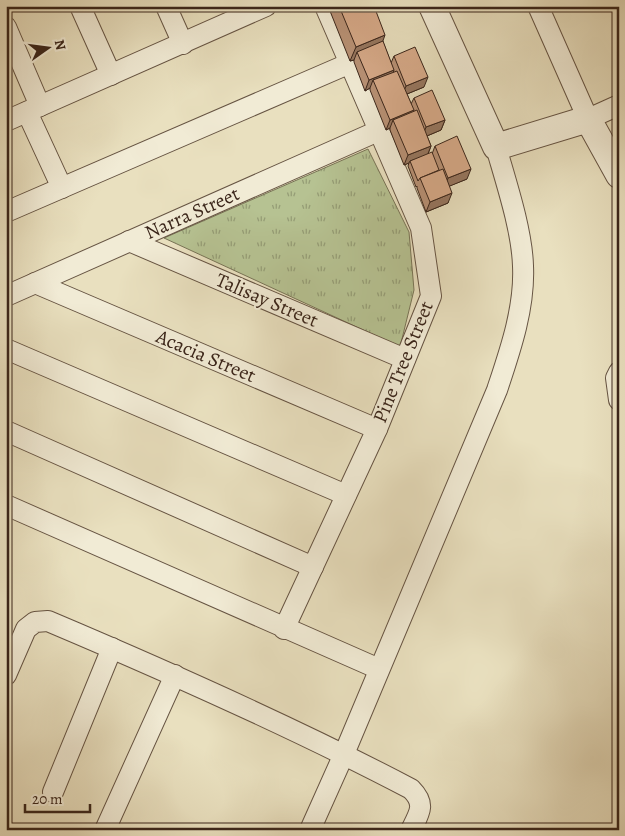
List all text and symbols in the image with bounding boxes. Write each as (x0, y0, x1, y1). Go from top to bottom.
north arrow (22, 22, 72, 72)
text: N (50, 38, 71, 52)
street label: Narra Street (140, 180, 244, 246)
street label: Talisay Street (212, 266, 323, 334)
street label: Pine Tree Street (366, 297, 440, 427)
street label: Acacia Street (151, 323, 260, 389)
scale bar (25, 781, 90, 813)
text: 20 m (32, 789, 63, 809)

